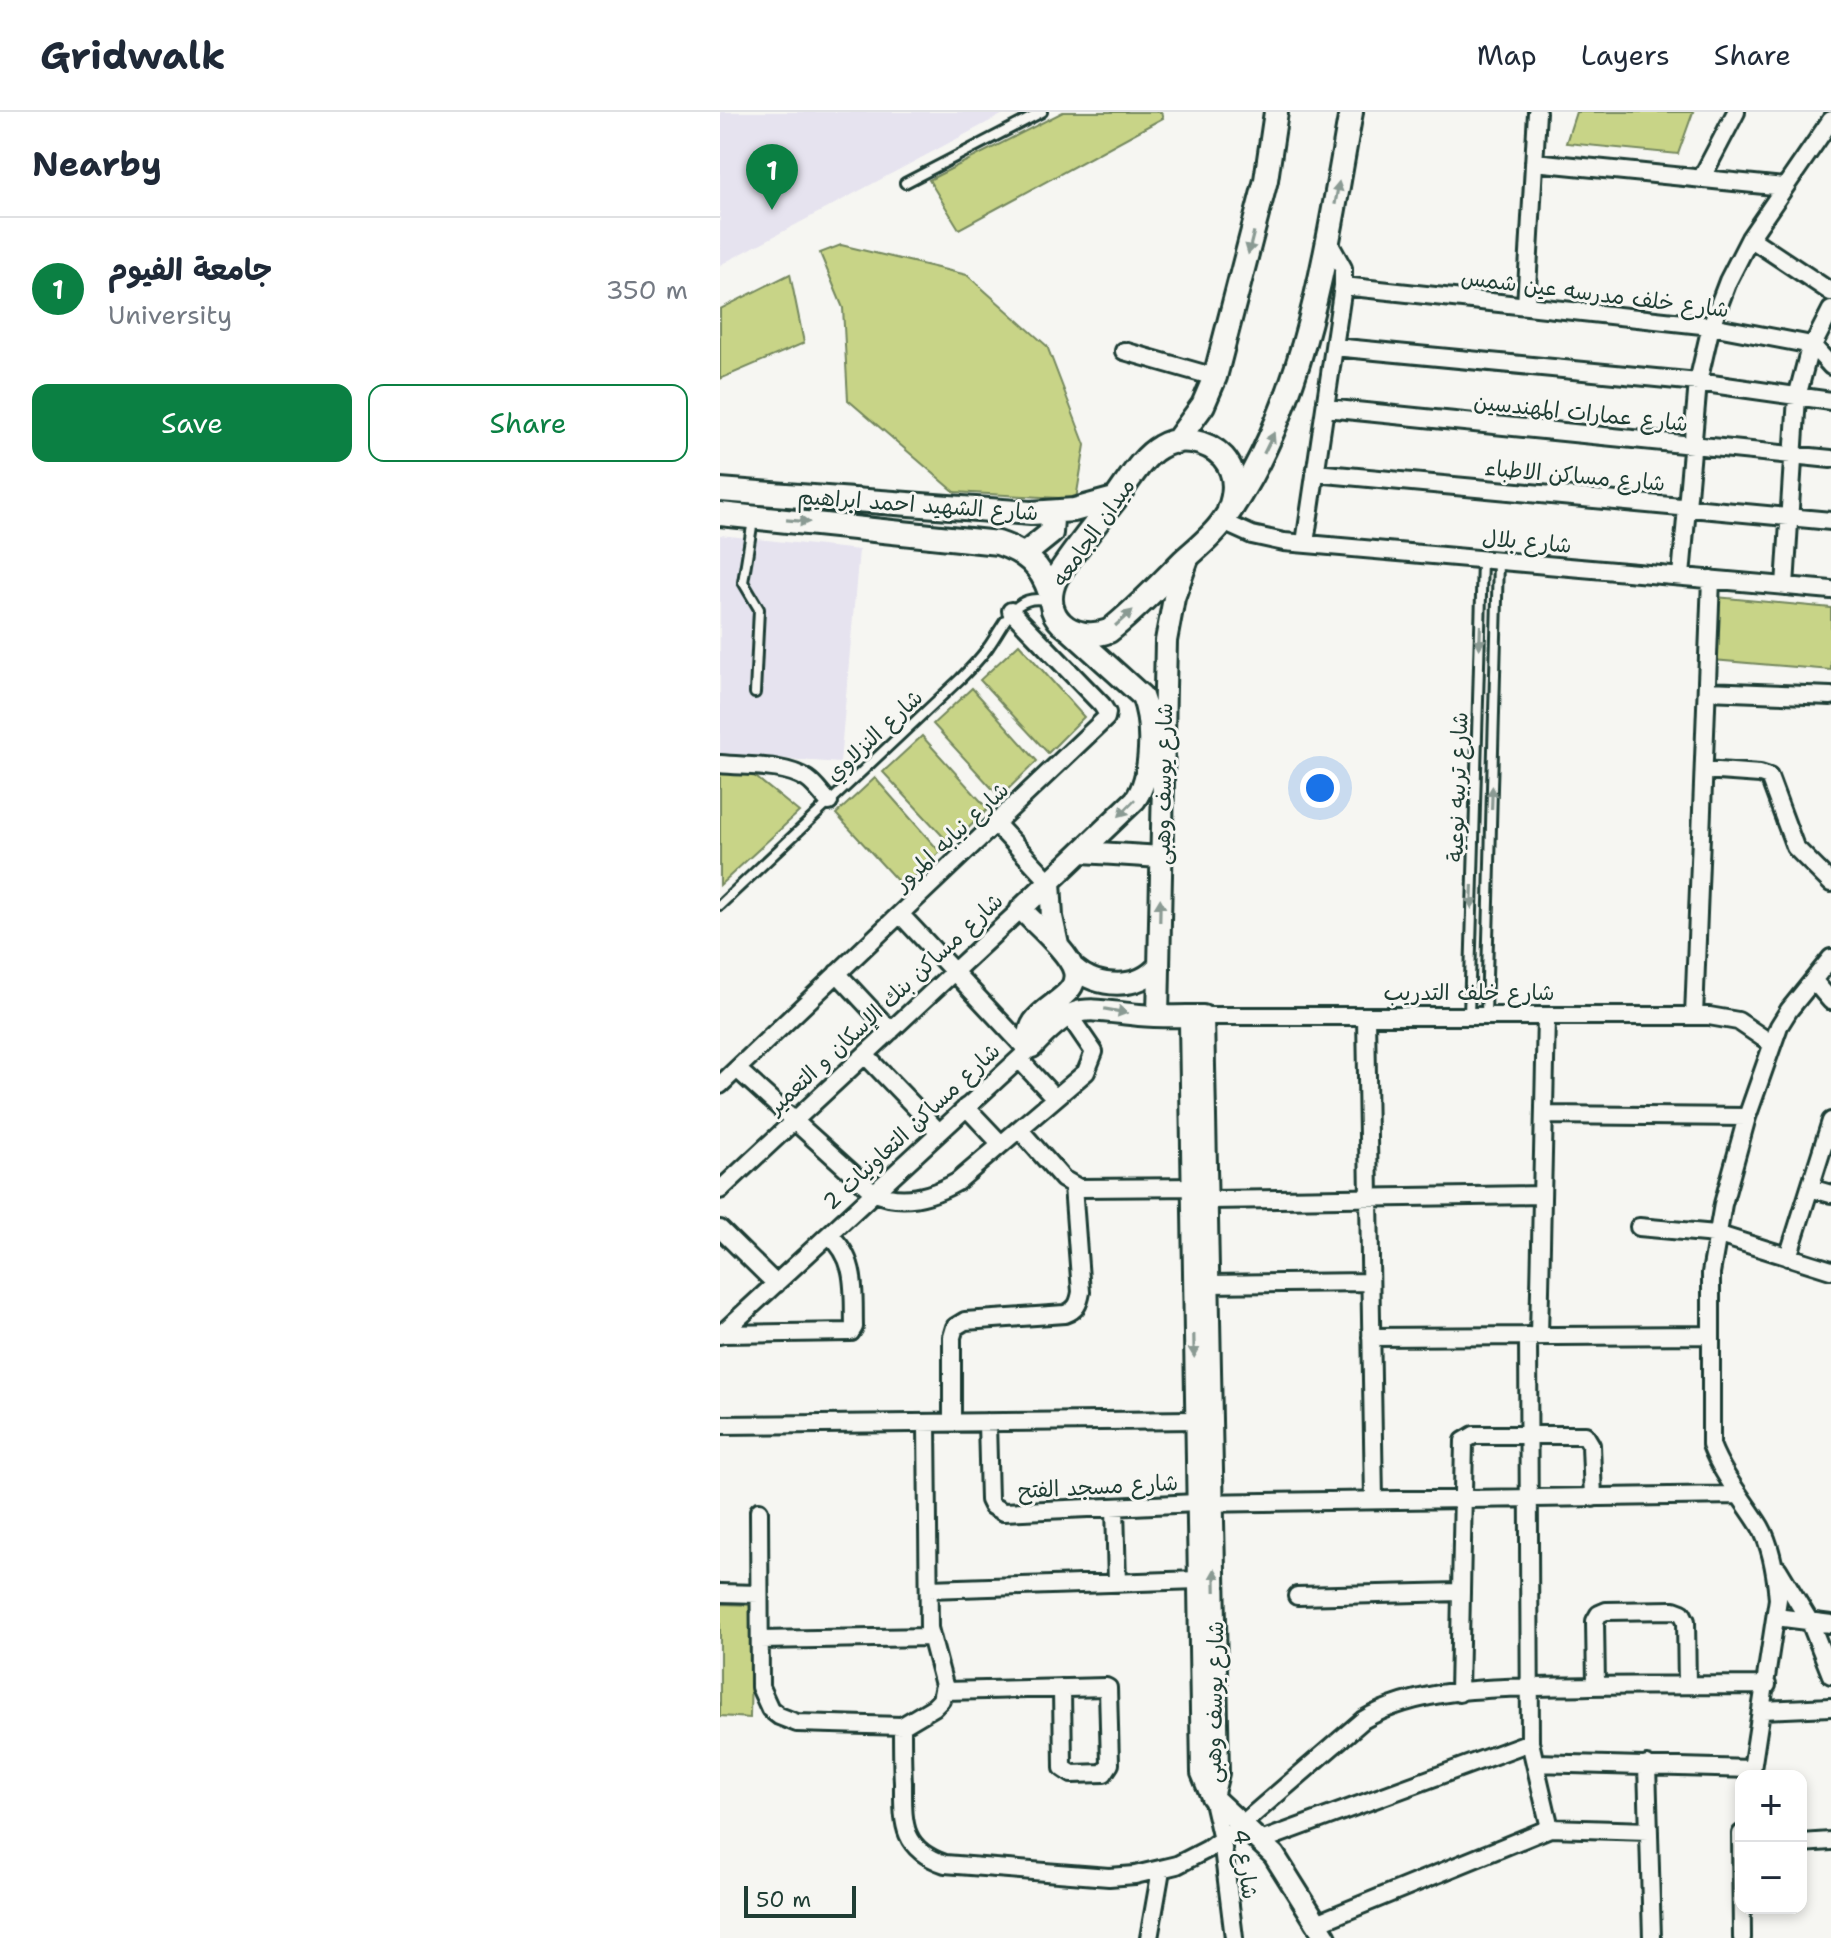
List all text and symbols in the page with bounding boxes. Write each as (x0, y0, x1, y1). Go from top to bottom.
text: Gridwalk (40, 30, 226, 81)
text: Map (1477, 36, 1537, 74)
text: Layers (1581, 36, 1670, 74)
text: Share (1714, 36, 1791, 74)
text: Nearby (32, 141, 162, 187)
pin: 1 (746, 144, 798, 210)
one-way arrow (1331, 180, 1343, 205)
one-way arrow (1244, 231, 1256, 256)
text: جامعة الفيوم (108, 249, 272, 290)
street label: شارع خلف مدرسه عين شمس (1459, 263, 1731, 325)
text: 1 (52, 272, 64, 307)
text: 350 m (605, 272, 688, 307)
text: University (108, 297, 232, 332)
button: Save (32, 384, 352, 462)
button: Share (368, 384, 688, 462)
street label: شارع عمارات المهندسين (1472, 387, 1690, 439)
one-way arrow (1262, 431, 1276, 455)
street label: شارع مساكن الاطباء (1483, 453, 1666, 499)
street label: ميدان الجامعه (1045, 472, 1141, 592)
street label: شارع الشهيد احمد ابراهيم (797, 482, 1039, 529)
one-way arrow (786, 515, 811, 528)
street label: شارع بلال (1481, 523, 1573, 561)
one-way arrow (1114, 610, 1134, 627)
one-way arrow (1473, 625, 1486, 650)
street label: شارع النزلاوي (820, 683, 930, 789)
street label: شارع يوسف وهبى (1148, 703, 1180, 865)
street label: شارع تربيه نوعية (1440, 712, 1476, 863)
your location (1300, 768, 1340, 808)
street label: شارع نيابه المرور (886, 776, 1016, 899)
one-way arrow (1486, 785, 1498, 810)
one-way arrow (1118, 798, 1136, 817)
one-way arrow (1466, 885, 1479, 910)
street label: شارع مساكن بنك الإسكان و التعمير (760, 886, 1010, 1122)
one-way arrow (1154, 897, 1166, 922)
street label: شارع خلف التدريب (1383, 978, 1555, 1008)
one-way arrow (1104, 1005, 1129, 1018)
street label: شارع مساكن التعاونيات 2 (817, 1037, 1007, 1217)
one-way arrow (1188, 1334, 1200, 1359)
street label: شارع مسجد الفتح (1017, 1468, 1179, 1506)
one-way arrow (1208, 1567, 1221, 1592)
street label: شارع يوسف وهبى (1199, 1621, 1231, 1783)
map controls (1735, 1770, 1807, 1914)
button: + (1735, 1770, 1807, 1842)
street label: شارع 4 (1225, 1827, 1265, 1901)
button: − (1735, 1842, 1807, 1914)
scale bar (744, 1882, 856, 1918)
text: 50 m (756, 1885, 811, 1914)

